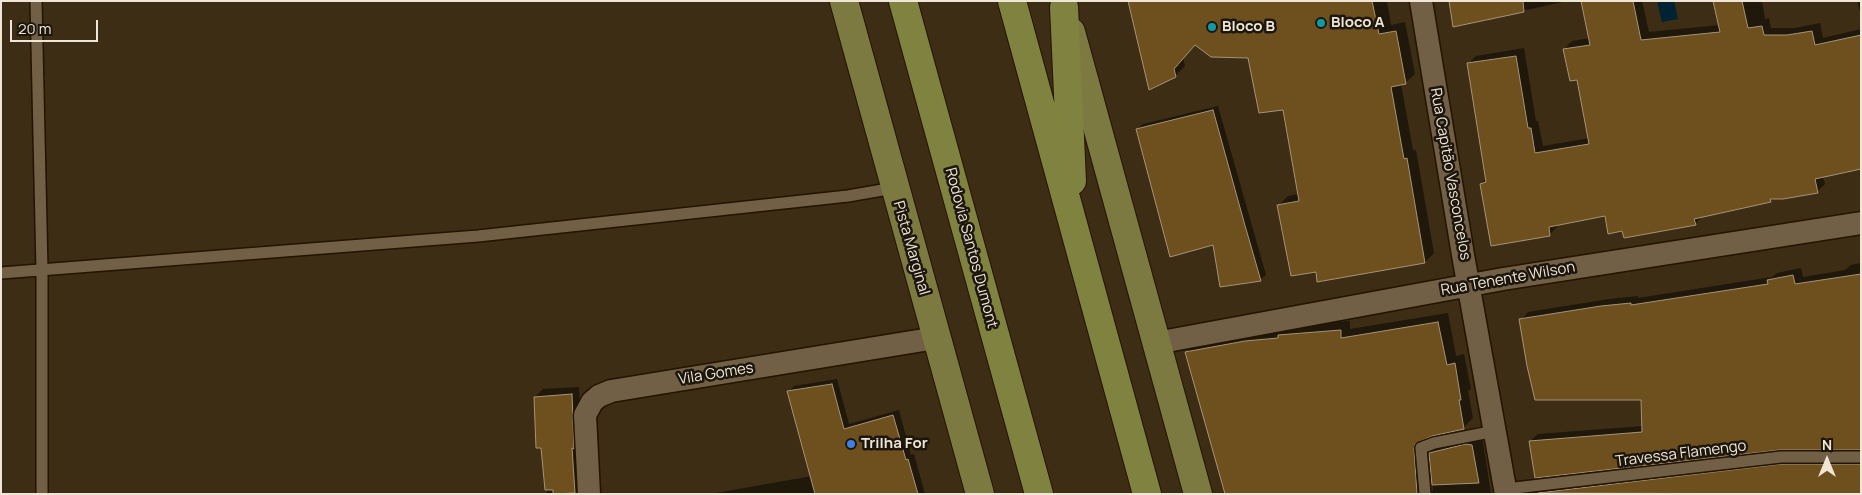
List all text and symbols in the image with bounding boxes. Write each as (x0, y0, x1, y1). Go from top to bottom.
scale bar (12, 10, 100, 42)
place label: Bloco A (1331, 14, 1385, 32)
marker: Bloco A (1315, 17, 1327, 29)
text: 20 m (18, 18, 51, 39)
place label: Bloco B (1222, 18, 1275, 36)
marker: Bloco B (1206, 21, 1218, 33)
street label: Rua Capitão Vasconcelos (1426, 86, 1474, 262)
street label: Rodovia Santos Dumont (941, 166, 1001, 330)
street label: Pista Marginal (889, 199, 933, 297)
street label: Rua Tenente Wilson (1439, 258, 1577, 300)
street label: Vila Gomes (677, 359, 755, 389)
place label: Trilha For (861, 435, 928, 453)
north arrow (1802, 435, 1852, 485)
text: N (1822, 435, 1832, 454)
street label: Travessa Flamengo (1615, 437, 1747, 471)
marker: Trilha For (845, 438, 857, 450)

